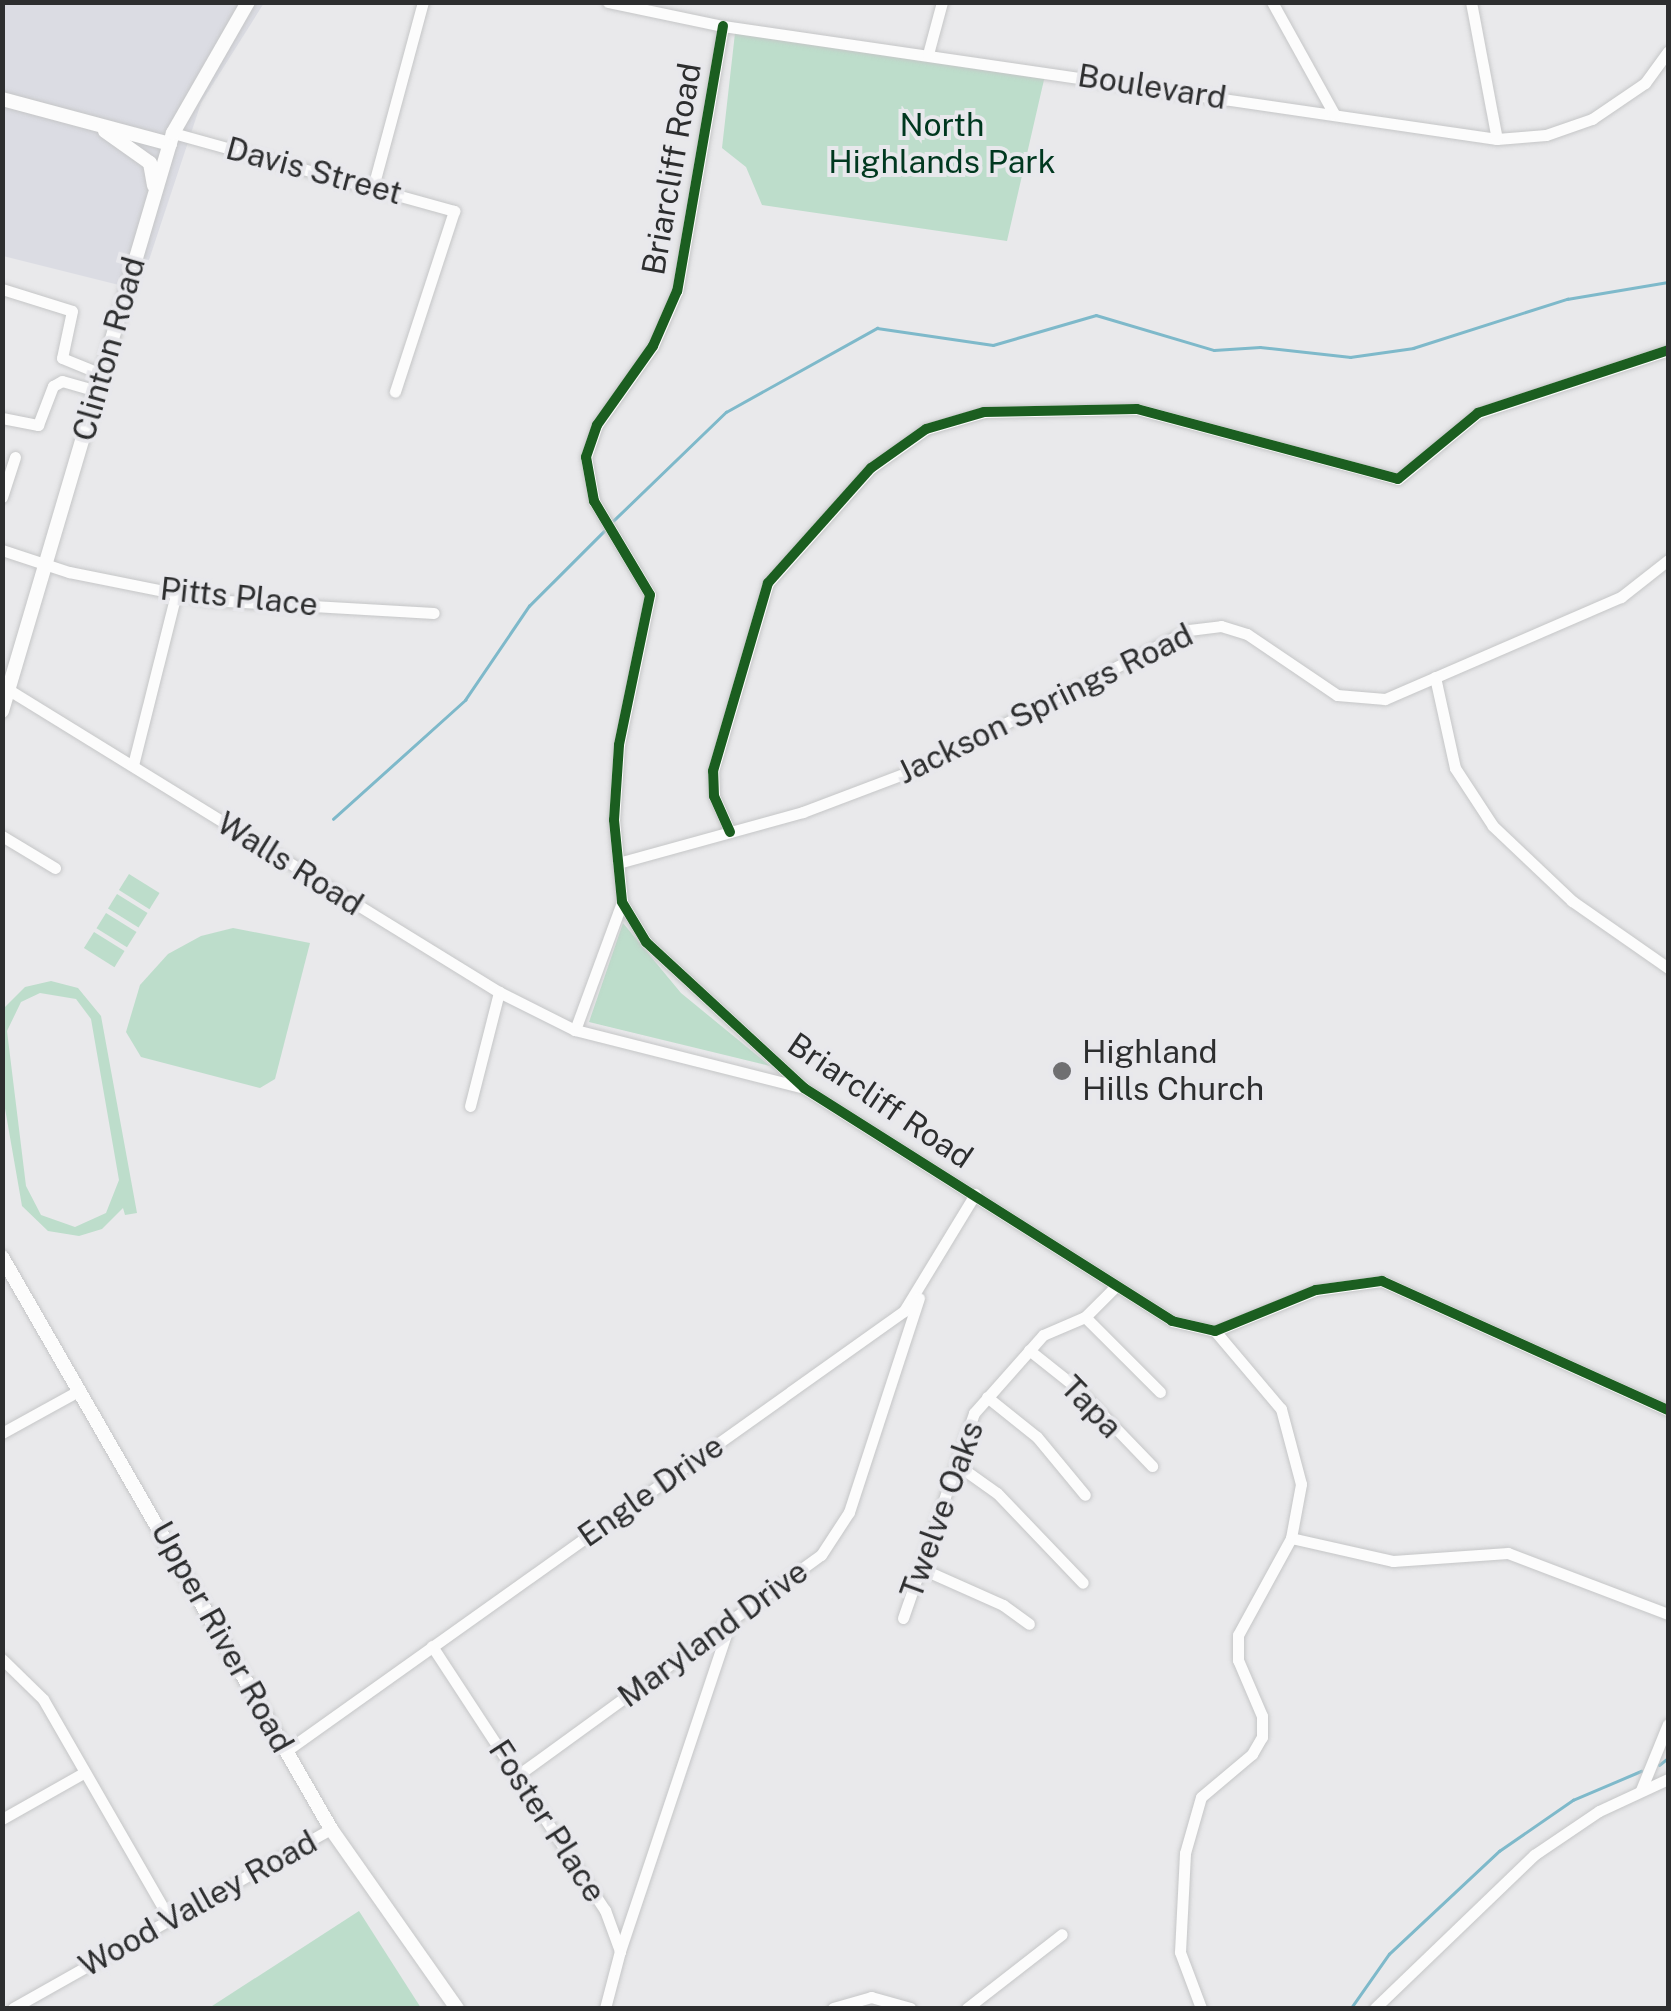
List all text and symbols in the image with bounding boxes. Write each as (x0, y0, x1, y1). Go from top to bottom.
street label: Boulevard (1075, 56, 1229, 118)
street label: Briarcliff Road (634, 60, 710, 278)
park label: North Highlands Park (828, 107, 1056, 182)
street label: Davis Street (222, 129, 406, 213)
street label: Clinton Road (64, 253, 154, 445)
street label: Pitts Place (158, 570, 320, 624)
street label: Jackson Springs Road (891, 616, 1199, 792)
street label: Walls Road (210, 804, 370, 924)
street label: Briarcliff Road (780, 1025, 980, 1177)
place label: Highland Hills Church (1082, 1034, 1264, 1109)
marker: Highland Hills Church (1051, 1060, 1073, 1082)
street label: Tapa (1052, 1368, 1130, 1446)
street label: Twelve Oaks (892, 1416, 992, 1604)
street label: Engle Drive (571, 1427, 731, 1555)
street label: Upper River Road (143, 1515, 301, 1759)
street label: Maryland Drive (611, 1552, 815, 1716)
street label: Foster Place (480, 1733, 614, 1909)
street label: Wood Valley Road (72, 1823, 324, 1985)

